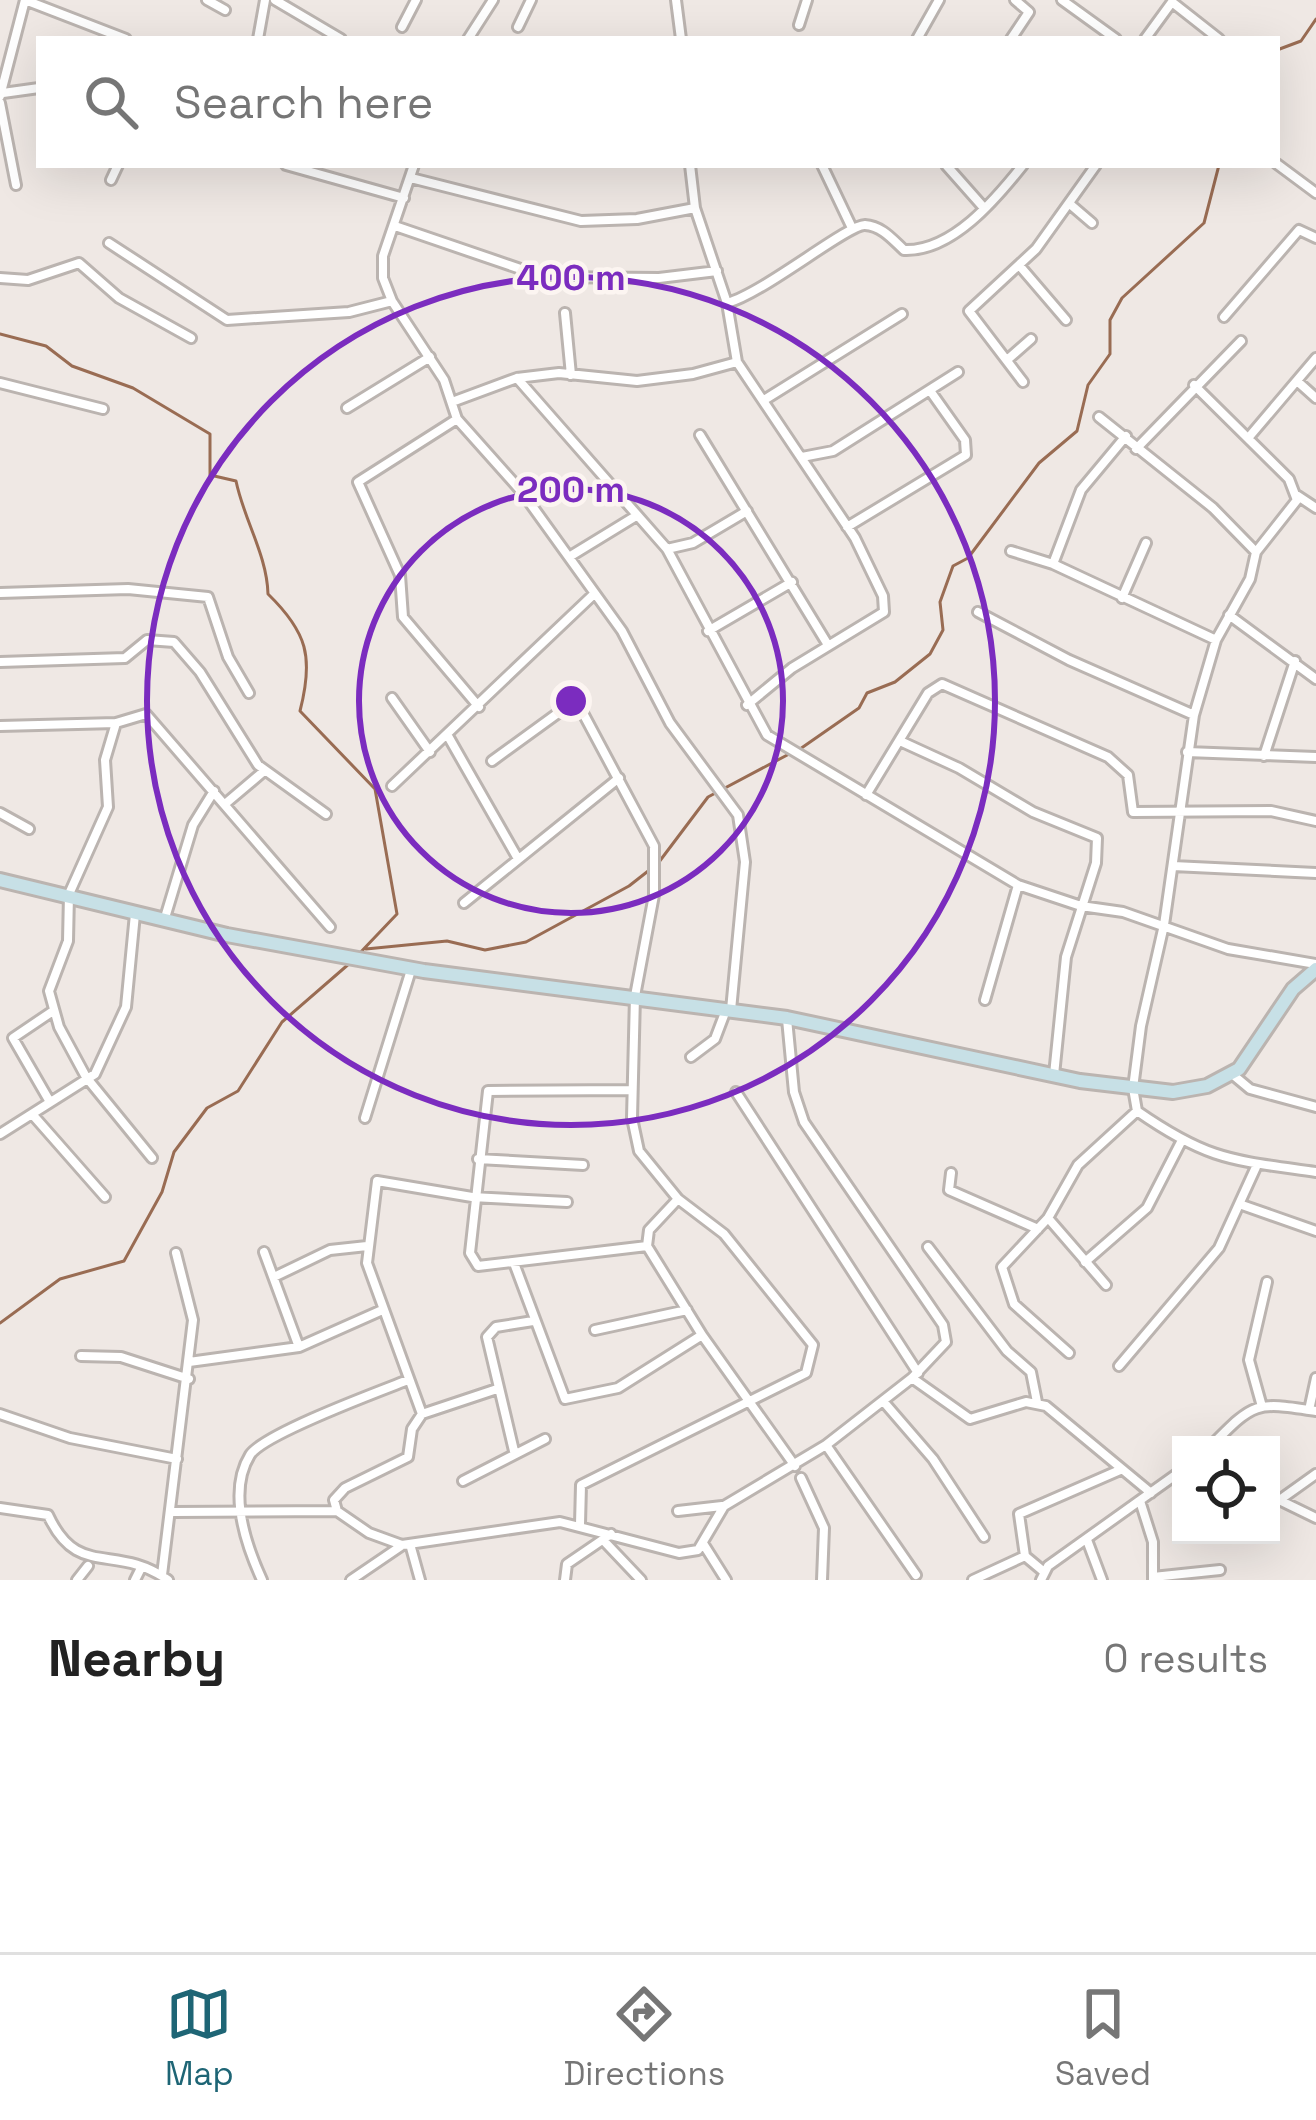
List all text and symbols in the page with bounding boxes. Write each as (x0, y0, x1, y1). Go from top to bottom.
search box (36, 36, 1280, 168)
icon: search (78, 69, 144, 135)
text: Search here (174, 74, 433, 131)
text: 400 m (516, 255, 626, 301)
text: 200 m (517, 467, 625, 513)
centre of rings (550, 680, 592, 722)
map controls (1172, 1436, 1280, 1544)
button: locate (1172, 1436, 1280, 1544)
text: Nearby (48, 1626, 225, 1691)
text: 0 results (1103, 1634, 1268, 1683)
tab: Map (165, 1981, 234, 2095)
tab: Directions (563, 1981, 725, 2095)
tab: Saved (1055, 1981, 1151, 2095)

